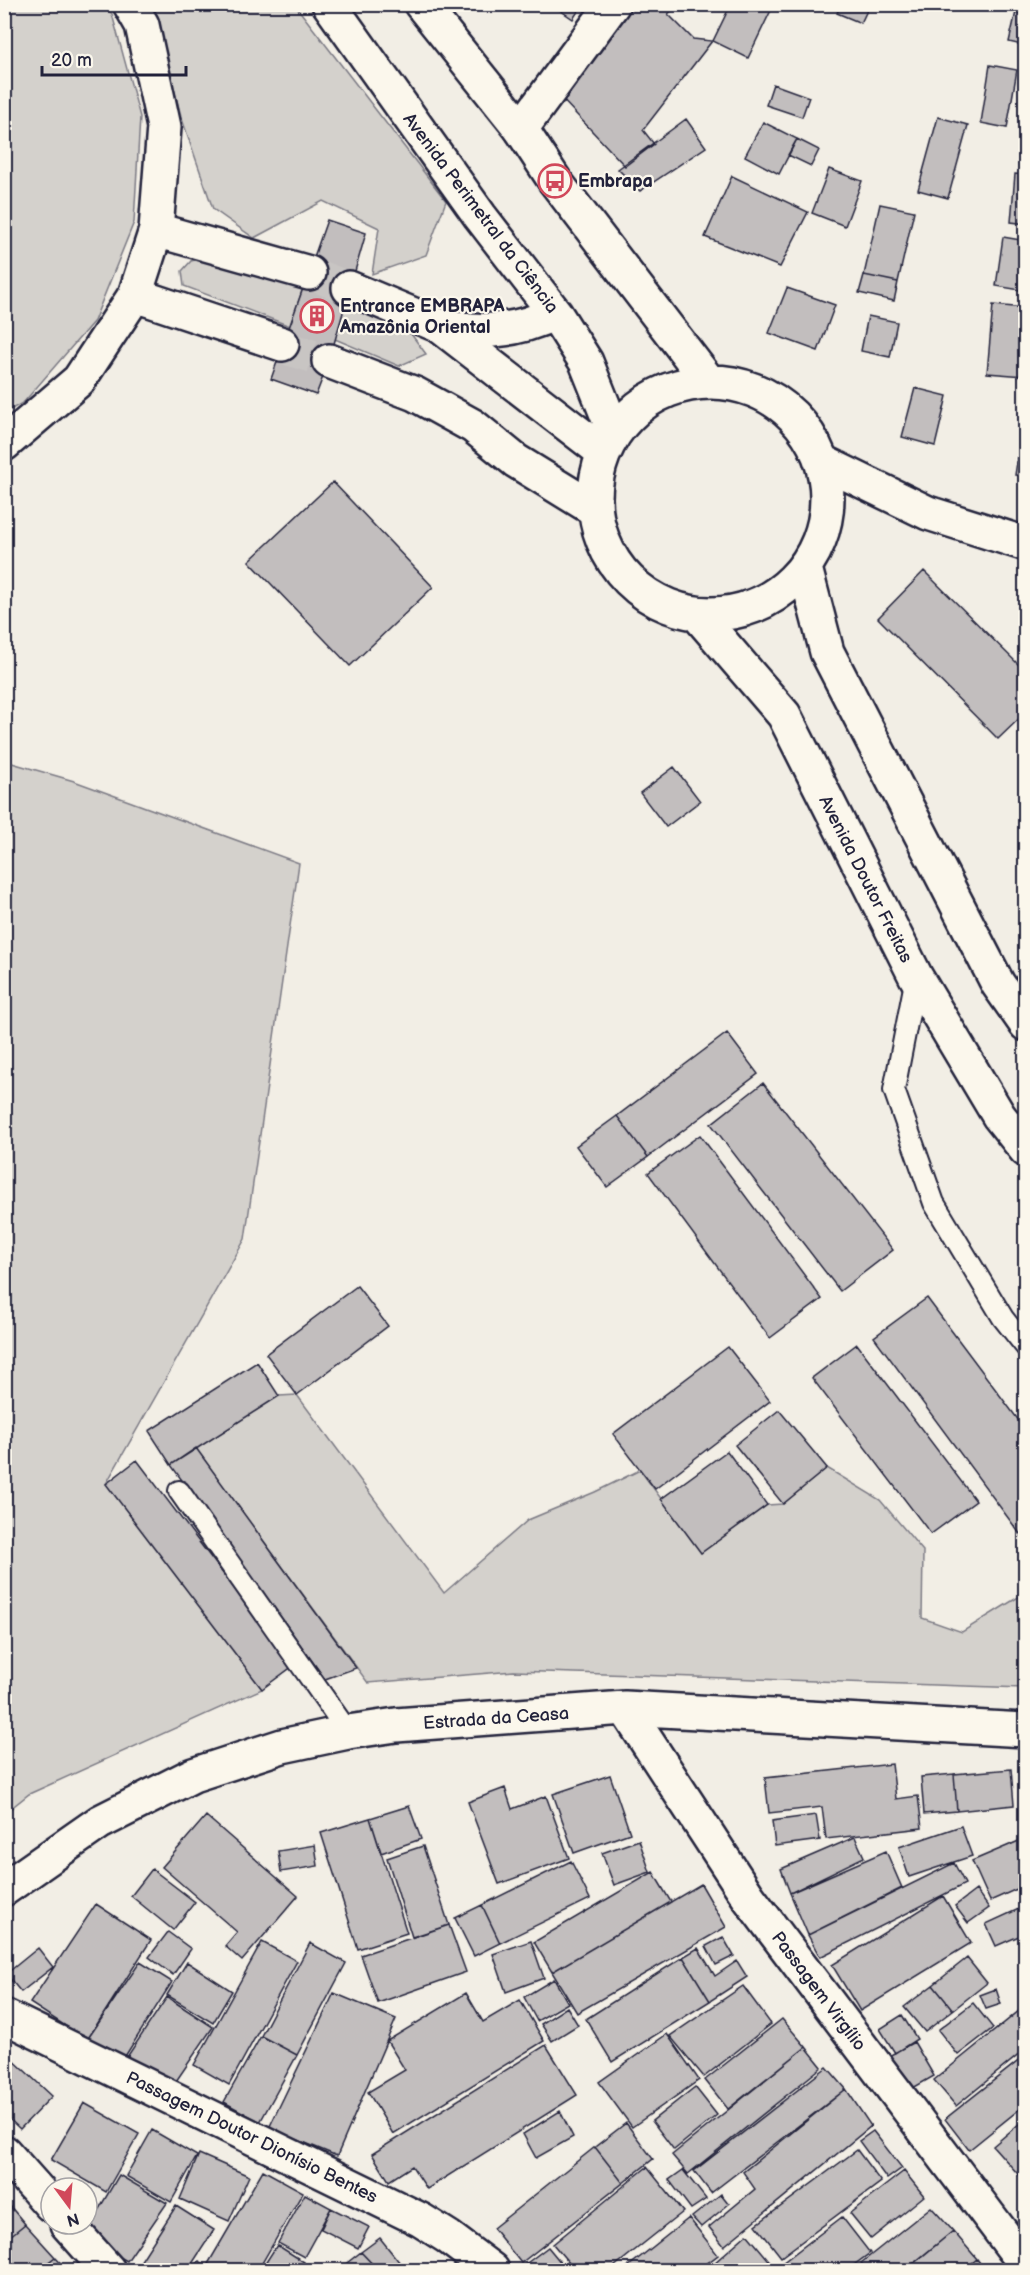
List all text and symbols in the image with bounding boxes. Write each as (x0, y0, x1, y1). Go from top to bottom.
scale bar (42, 39, 186, 77)
text: 20 m (51, 50, 92, 71)
street label: Avenida Perimetral da Ciência (398, 109, 563, 317)
bus stop icon: Embrapa (537, 163, 573, 199)
place label: Embrapa (578, 171, 653, 192)
place label: Entrance EMBRAPA Amazônia Oriental (339, 296, 505, 338)
building icon: Entrance EMBRAPA Amazônia Oriental (299, 298, 335, 334)
street label: Avenida Doutor Freitas (814, 792, 917, 966)
street label: Estrada da Ceasa (422, 1703, 570, 1734)
street label: Passagem Virgílio (767, 1928, 870, 2055)
street label: Passagem Doutor Dionísio Bentes (123, 2067, 381, 2208)
north arrow (39, 2176, 99, 2236)
text: N (64, 2208, 81, 2230)

